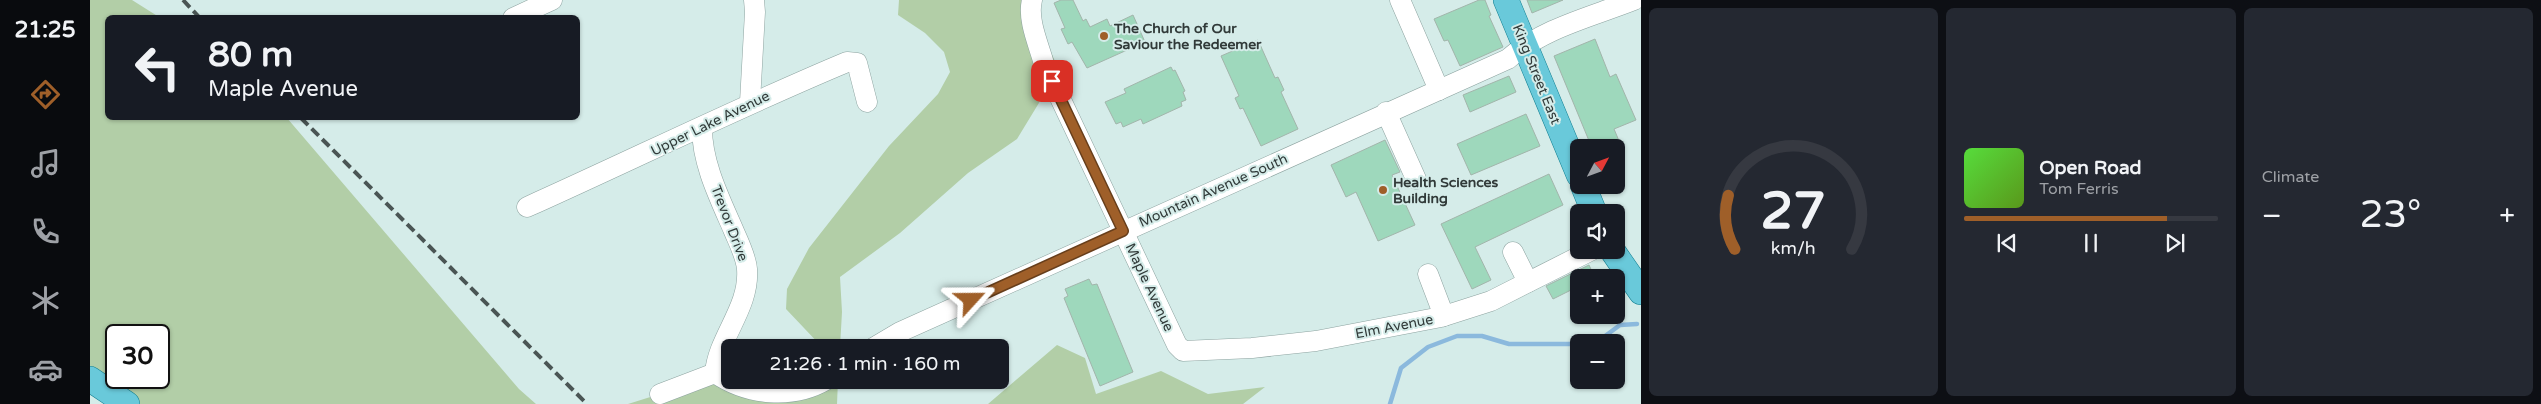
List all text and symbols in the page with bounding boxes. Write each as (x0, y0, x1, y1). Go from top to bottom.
text: 21:25 (15, 17, 75, 43)
place label: The Church of Our Saviour the Redeemer (1113, 20, 1262, 53)
street label: King Street East (1509, 22, 1565, 127)
marker: The Church of Our Saviour the Redeemer (1098, 30, 1110, 42)
text: 80 m (208, 34, 293, 76)
icon: left (125, 35, 190, 100)
pin (1031, 60, 1073, 102)
icon: arrive (1038, 67, 1066, 95)
text: Maple Avenue (208, 76, 358, 102)
icon: directions (28, 77, 63, 112)
street label: Upper Lake Avenue (648, 87, 772, 160)
north arrow (1570, 139, 1625, 194)
map controls (1570, 139, 1625, 389)
icon: music (28, 146, 63, 181)
street label: Mountain Avenue South (1136, 150, 1290, 231)
text: Open Road (2039, 157, 2142, 179)
text: Climate (2262, 167, 2319, 187)
place label: Health Sciences Building (1393, 174, 1499, 207)
text: Tom Ferris (2039, 179, 2119, 199)
text: 27 (1761, 180, 1826, 243)
street label: Trevor Drive (707, 183, 752, 264)
marker: Health Sciences Building (1377, 184, 1389, 196)
text: 23° (2359, 192, 2421, 238)
text: − (2262, 199, 2282, 233)
text: + (2499, 199, 2515, 233)
button: sound (1570, 204, 1625, 259)
icon: phone (28, 214, 63, 249)
icon: previous (1993, 229, 2021, 257)
icon: pause (2077, 229, 2105, 257)
icon: next (2161, 229, 2189, 257)
text: km/h (1771, 238, 1816, 259)
street label: Maple Avenue (1122, 240, 1177, 334)
button: + (1570, 269, 1625, 324)
position arrow (944, 273, 996, 325)
icon: climate (28, 283, 63, 318)
street label: Elm Avenue (1354, 311, 1435, 342)
speed limit sign: 30 (105, 324, 170, 389)
button: − (1570, 334, 1625, 389)
icon: car (28, 352, 63, 387)
text: 21:26 · 1 min · 160 m (769, 353, 961, 375)

